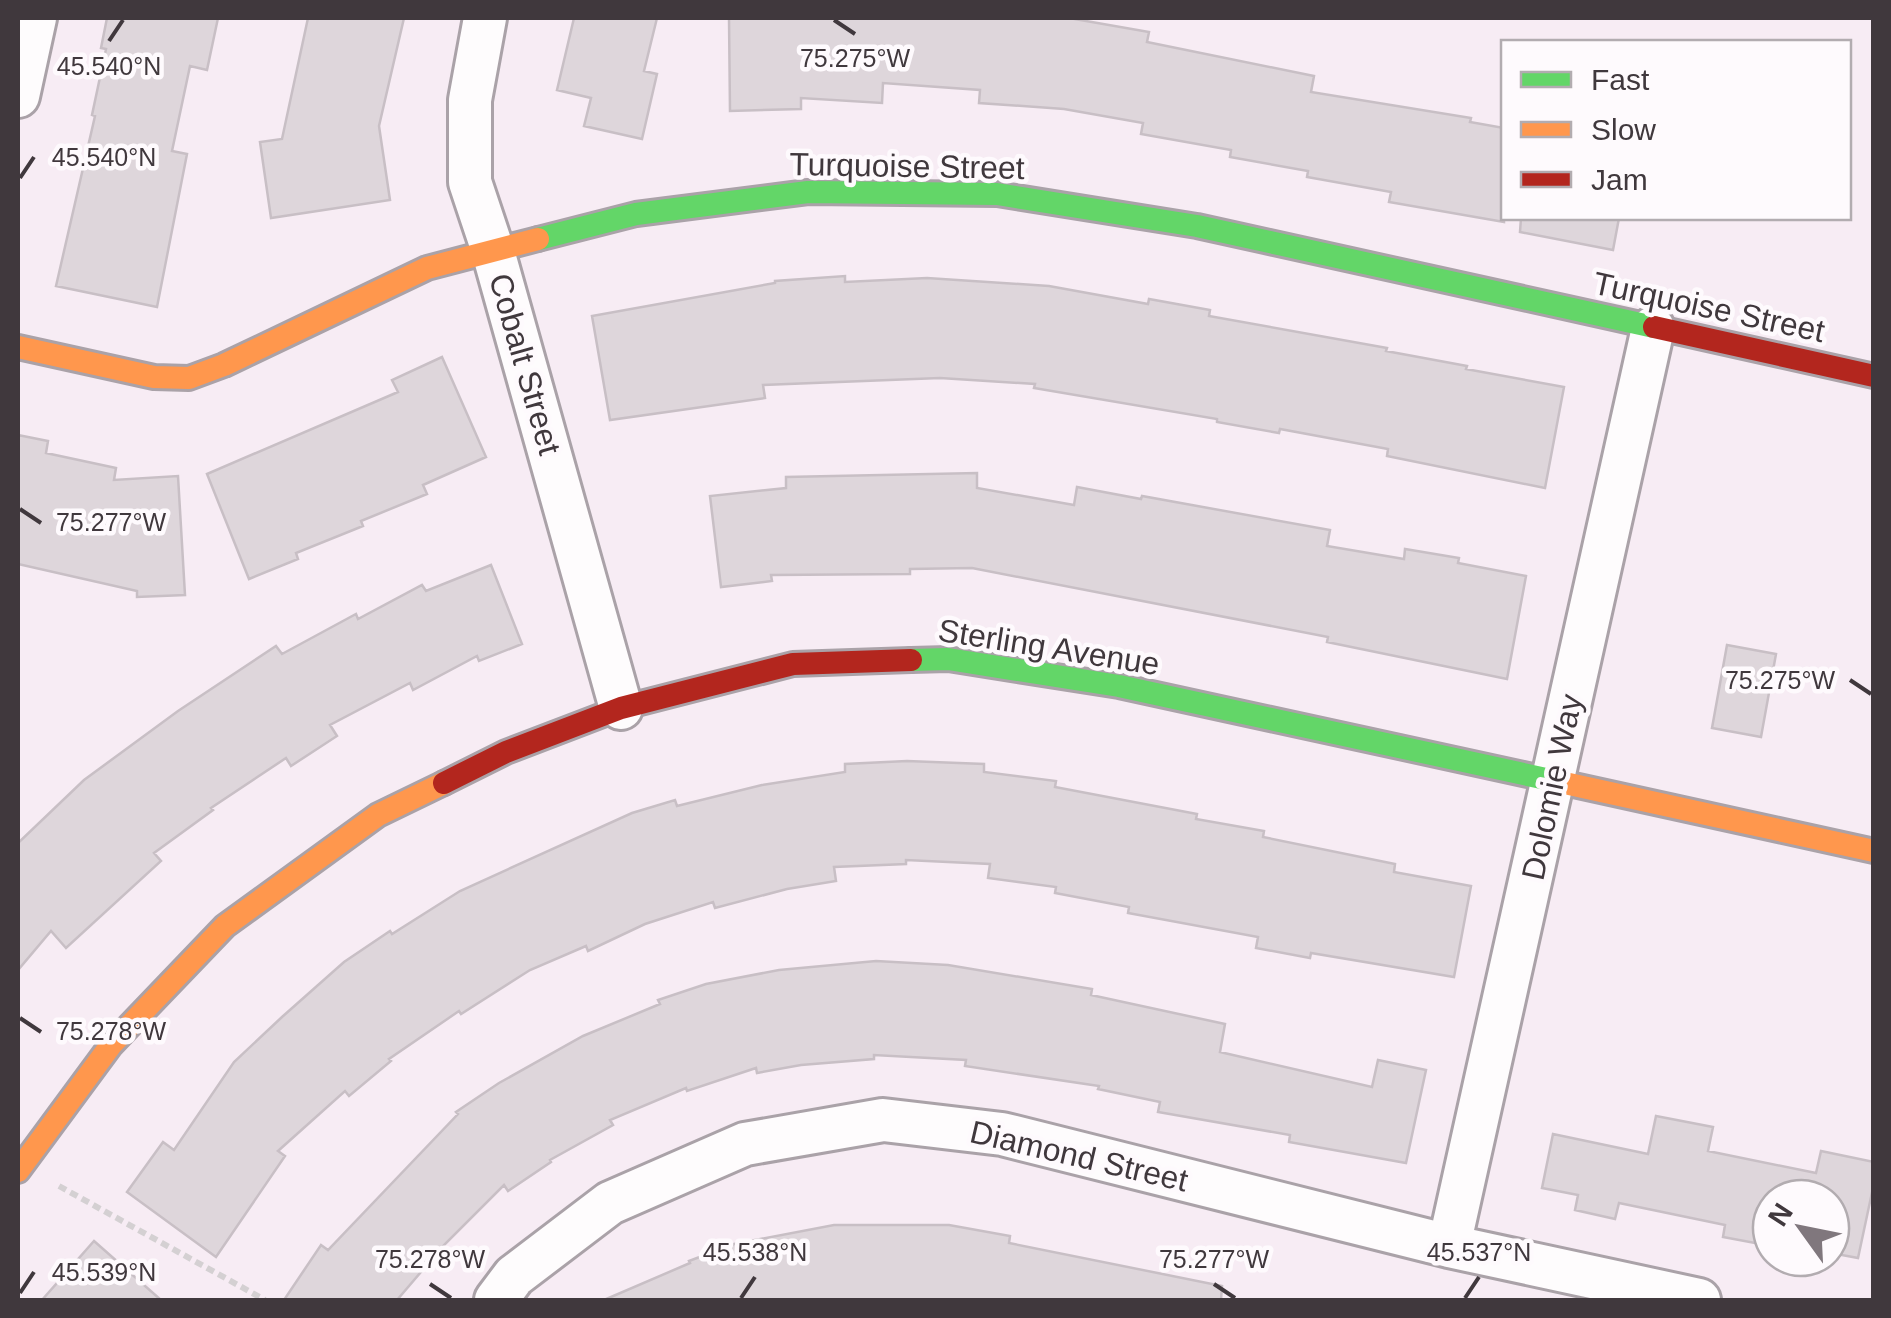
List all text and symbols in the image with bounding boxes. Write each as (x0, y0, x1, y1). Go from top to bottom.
legend (1501, 40, 1851, 220)
text: 75.275°W (800, 44, 910, 72)
text: 45.540°N (57, 52, 161, 80)
text: Fast (1591, 63, 1650, 96)
text: Slow (1591, 113, 1656, 146)
text: 45.540°N (52, 143, 156, 171)
street label: Turquoise Street (789, 146, 1025, 186)
text: Jam (1591, 163, 1648, 196)
street label: Turquoise Street (1590, 265, 1828, 349)
street label: Cobalt Street (482, 269, 568, 459)
text: 75.277°W (56, 508, 166, 536)
street label: Sterling Avenue (936, 612, 1162, 682)
text: 75.275°W (1725, 666, 1835, 694)
street label: Dolomie Way (1515, 691, 1589, 883)
text: 75.278°W (56, 1017, 166, 1045)
street label: Diamond Street (967, 1113, 1191, 1199)
north arrow (1751, 1178, 1851, 1278)
text: N (1762, 1198, 1799, 1232)
text: 45.538°N (703, 1238, 807, 1266)
text: 45.537°N (1427, 1238, 1531, 1266)
text: 75.278°W (375, 1245, 485, 1273)
text: 75.277°W (1159, 1245, 1269, 1273)
text: 45.539°N (52, 1258, 156, 1286)

